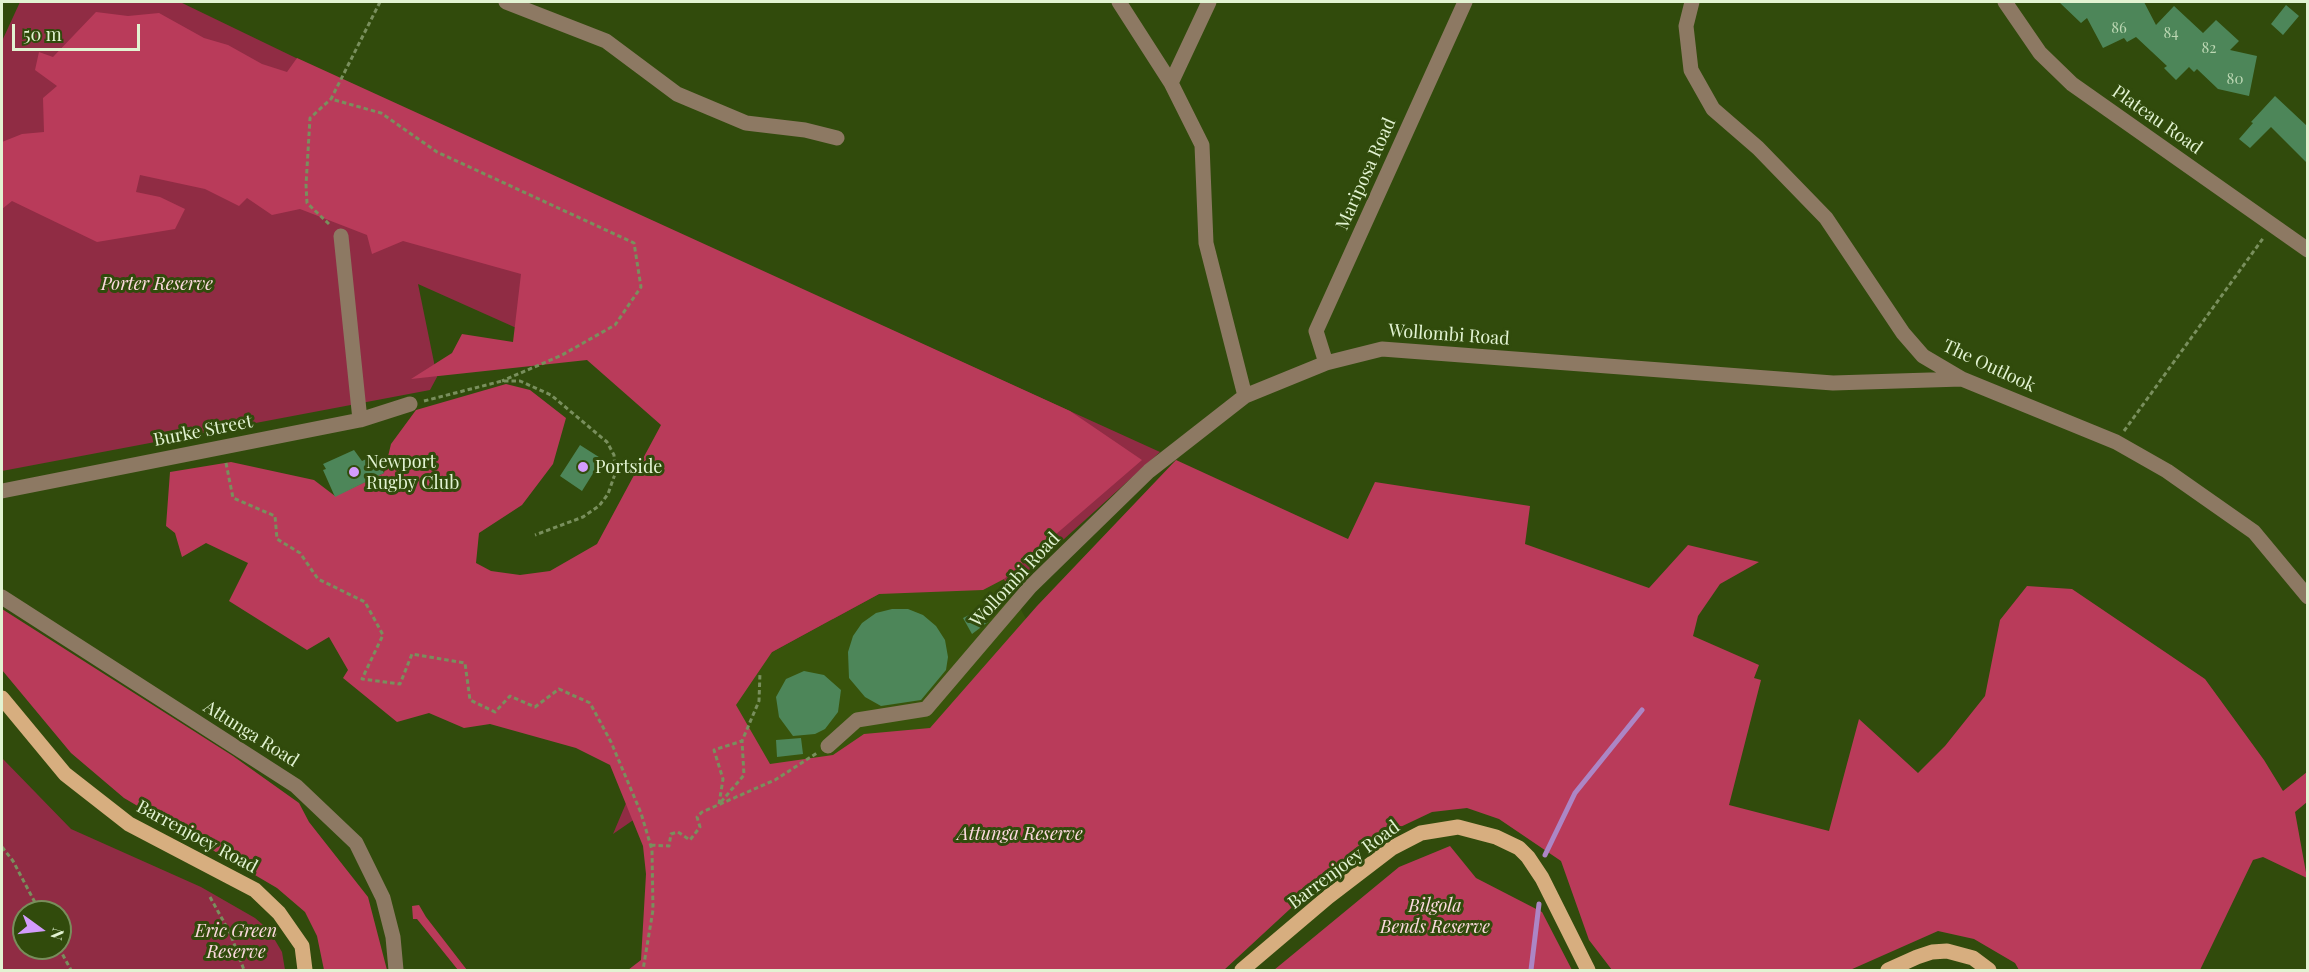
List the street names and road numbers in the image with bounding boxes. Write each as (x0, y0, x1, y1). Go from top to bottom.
street label: Plateau Road (2108, 81, 2206, 159)
street label: Mariposa Road (1332, 115, 1400, 233)
street label: Wollombi Road (1388, 320, 1510, 350)
street label: The Outlook (1939, 335, 2039, 397)
street label: Burke Street (152, 411, 254, 451)
street label: Wollombi Road (966, 528, 1064, 632)
street label: Attunga Road (199, 696, 303, 772)
street label: Barrenjoey Road (133, 796, 261, 878)
street label: Barrenjoey Road (1284, 816, 1404, 914)

